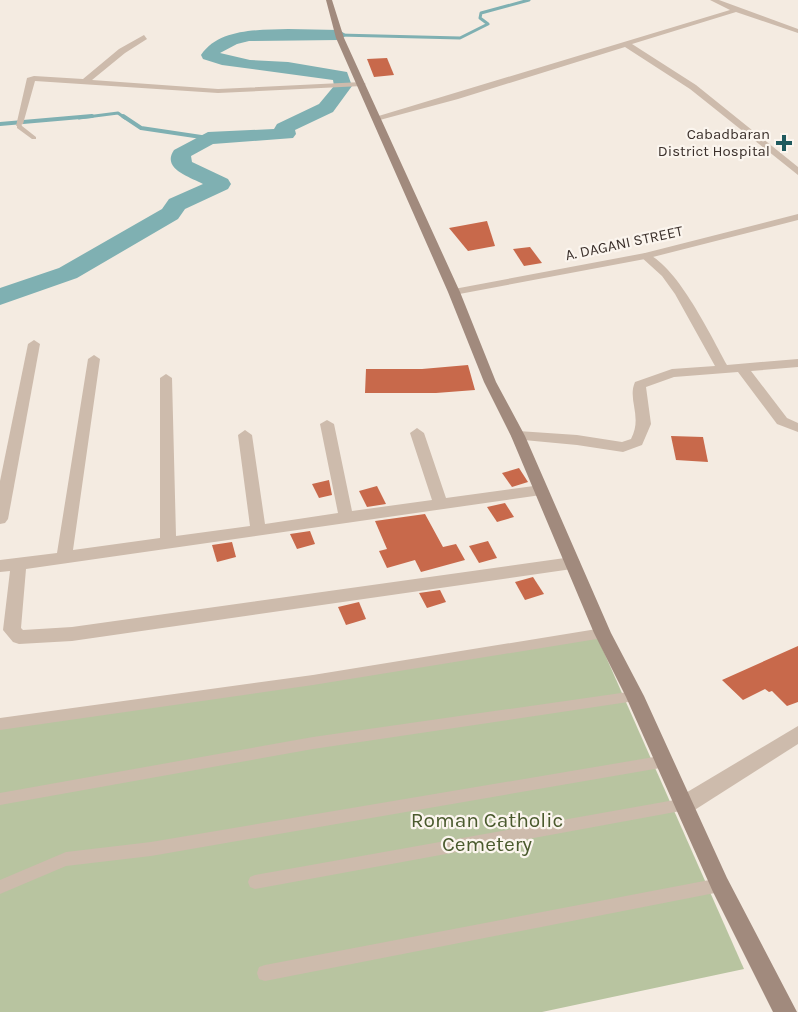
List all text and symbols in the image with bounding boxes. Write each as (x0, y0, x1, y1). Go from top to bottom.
place label: Cabadbaran District Hospital (658, 125, 770, 160)
marker: Cabadbaran District Hospital (775, 134, 793, 152)
street label: A. DAGANI STREET (564, 222, 685, 264)
park label: Roman Catholic Cemetery (411, 808, 563, 856)

